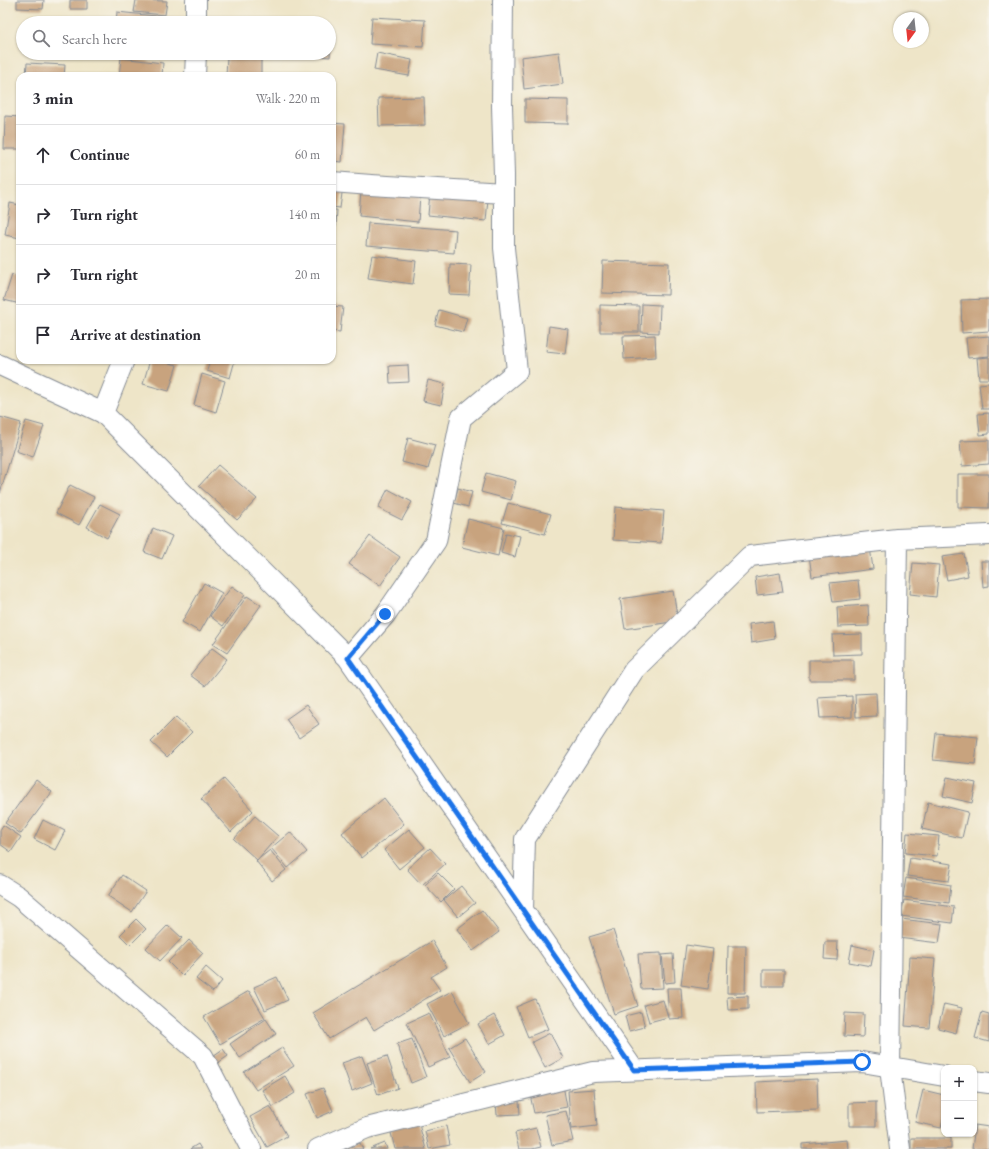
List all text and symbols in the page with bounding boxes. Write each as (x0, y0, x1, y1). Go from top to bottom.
north arrow (893, 12, 929, 48)
search box (16, 16, 336, 60)
icon: search (30, 27, 52, 49)
text: Search here (62, 29, 127, 48)
text: 3 min (32, 87, 73, 109)
text: Walk · 220 m (256, 90, 320, 107)
icon: ahead (32, 144, 54, 166)
text: Continue (70, 145, 130, 164)
text: 60 m (295, 146, 320, 163)
icon: right (32, 204, 54, 226)
text: Turn right (70, 205, 138, 224)
text: 140 m (289, 206, 320, 223)
icon: right (32, 264, 54, 286)
text: Turn right (70, 265, 138, 284)
text: 20 m (295, 266, 320, 283)
icon: arrive (32, 324, 54, 346)
text: Arrive at destination (70, 325, 201, 344)
route end (376, 605, 394, 623)
route start (853, 1053, 871, 1071)
map controls (941, 1065, 977, 1137)
button: + (941, 1065, 977, 1101)
button: − (941, 1101, 977, 1137)

